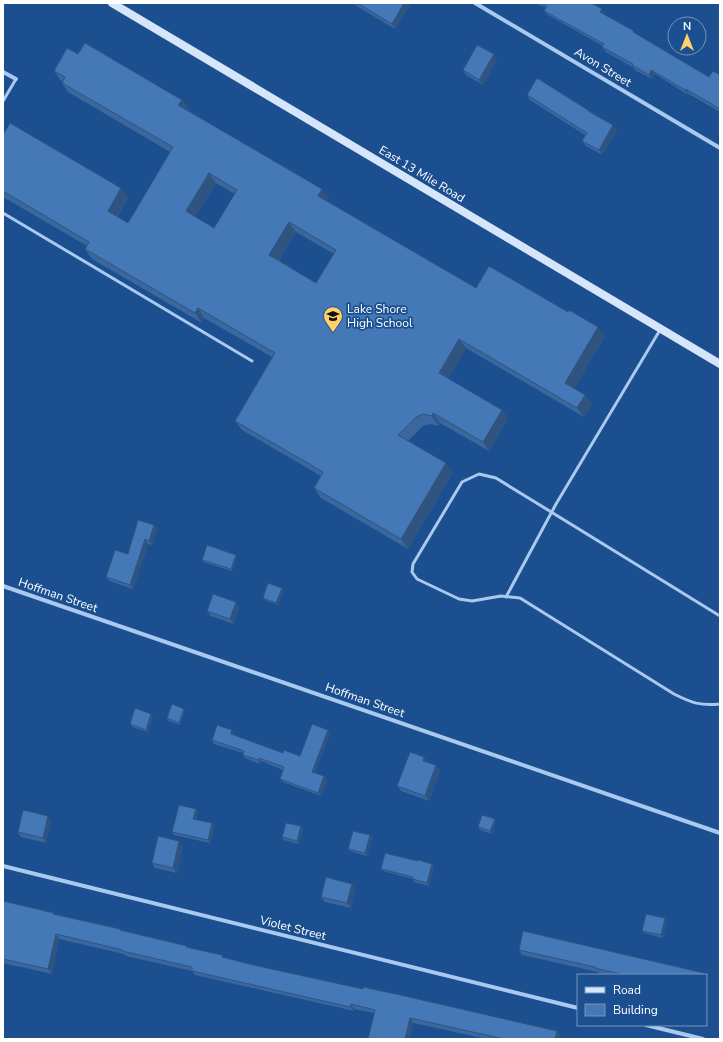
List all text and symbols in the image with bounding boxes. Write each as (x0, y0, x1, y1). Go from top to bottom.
north arrow (667, 16, 707, 56)
text: N (683, 19, 691, 34)
street label: Avon Street (572, 44, 635, 91)
street label: East 13 Mile Road (376, 142, 468, 206)
place label: Lake Shore High School (347, 301, 413, 331)
school or university icon: Lake Shore High School (322, 305, 344, 333)
street label: Hoffman Street (16, 574, 101, 616)
street label: Hoffman Street (323, 679, 408, 721)
street label: Violet Street (257, 912, 329, 944)
legend (577, 974, 707, 1026)
text: Road (613, 982, 641, 998)
text: Building (613, 1002, 658, 1018)

